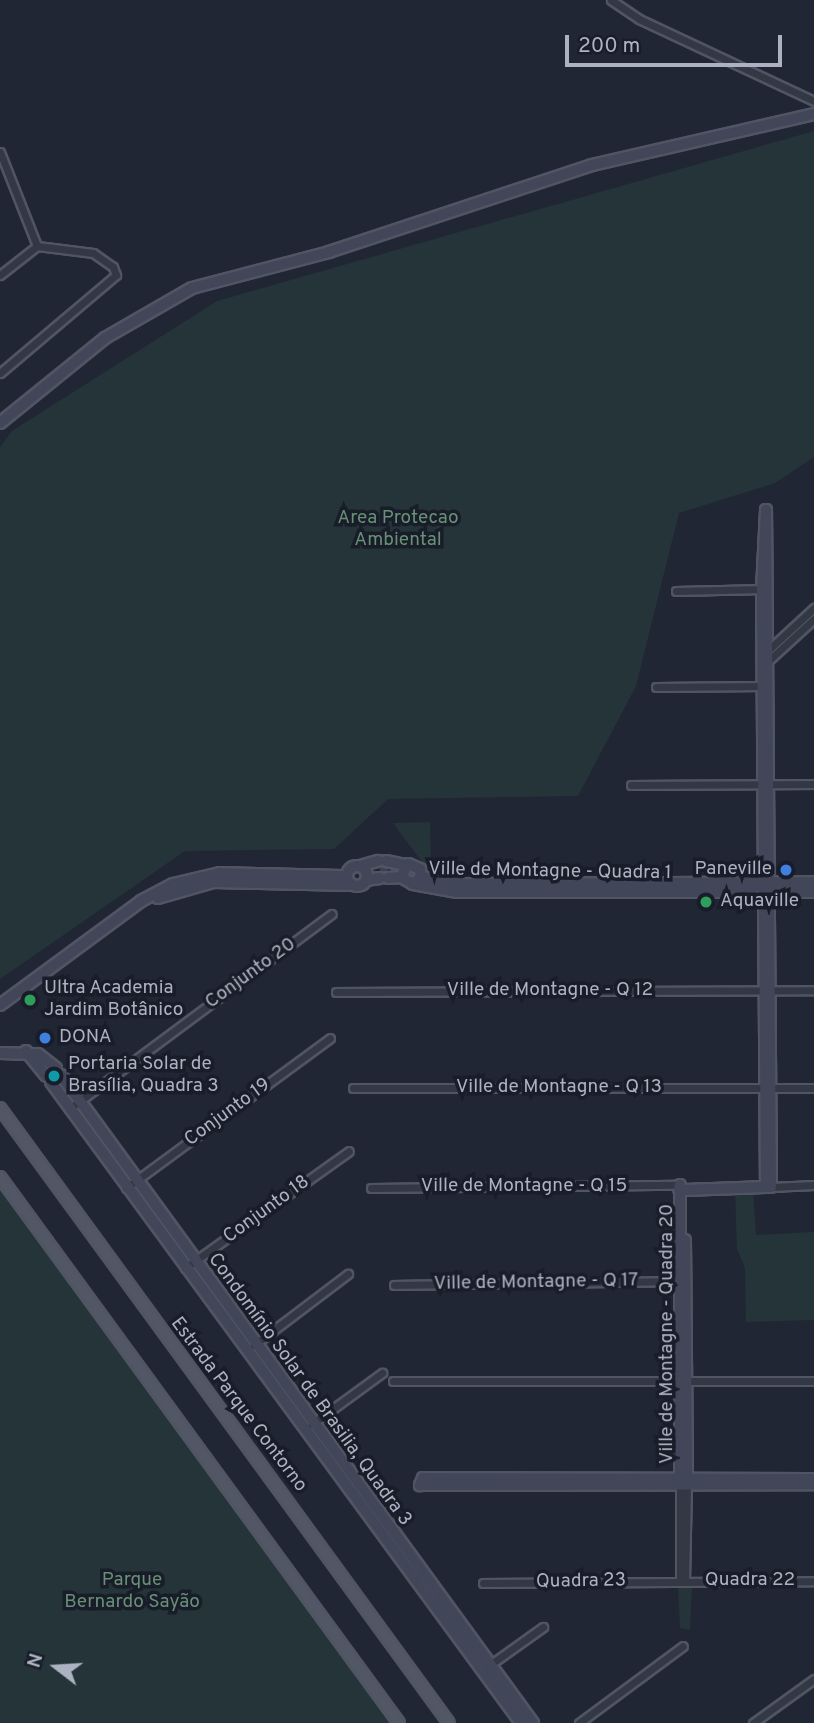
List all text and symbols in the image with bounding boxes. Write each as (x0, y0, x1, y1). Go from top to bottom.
scale bar (569, 21, 786, 65)
text: 200 m (578, 33, 640, 60)
park label: Area Protecao Ambiental (337, 508, 459, 552)
street label: Ville de Montagne - Quadra 1 (428, 858, 672, 886)
place label: Paneville (695, 859, 772, 881)
marker: Paneville (778, 862, 794, 878)
place label: Aquaville (720, 891, 799, 913)
marker: Aquaville (698, 894, 714, 910)
street label: Conjunto 20 (201, 934, 301, 1014)
place label: Ultra Academia Jardim Botânico (44, 978, 183, 1022)
street label: Ville de Montagne - Q 12 (447, 980, 653, 1002)
marker: Ultra Academia Jardim Botânico (22, 992, 38, 1008)
place label: DONA (59, 1027, 112, 1049)
marker: DONA (37, 1030, 53, 1046)
place label: Portaria Solar de Brasília, Quadra 3 (68, 1054, 219, 1098)
marker: Portaria Solar de Brasília, Quadra 3 (46, 1068, 62, 1084)
street label: Conjunto 19 (181, 1074, 275, 1152)
street label: Ville de Montagne - Q 13 (456, 1077, 662, 1099)
street label: Conjunto 18 (219, 1171, 315, 1249)
street label: Ville de Montagne - Q 15 (421, 1176, 627, 1198)
street label: Ville de Montagne - Quadra 20 (657, 1204, 679, 1464)
street label: Condomínio Solar de Brasilia, Quadra 3 (202, 1249, 416, 1531)
street label: Ville de Montagne - Q 17 (434, 1270, 638, 1296)
street label: Estrada Parque Contorno (165, 1313, 311, 1497)
park label: Parque Bernardo Sayão (64, 1570, 200, 1614)
street label: Quadra 23 (536, 1570, 626, 1594)
street label: Quadra 22 (705, 1570, 795, 1592)
north arrow (21, 1632, 91, 1702)
text: N (22, 1651, 49, 1671)

